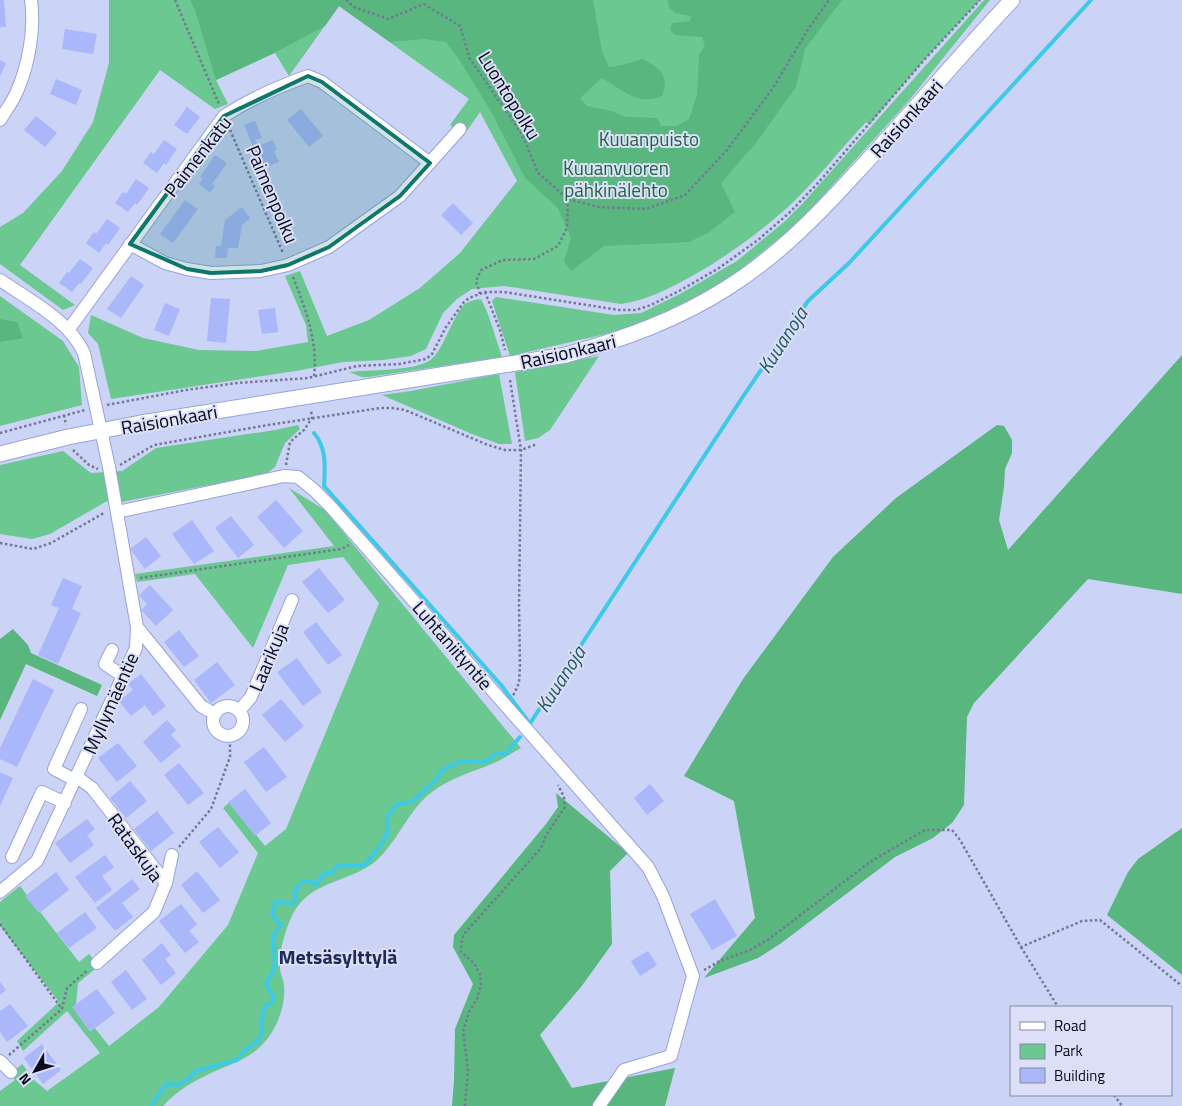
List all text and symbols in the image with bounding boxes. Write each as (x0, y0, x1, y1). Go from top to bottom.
street label: Luontopolku (471, 45, 549, 145)
street label: Raisionkaari (863, 72, 949, 164)
street label: Paimenkatu (156, 109, 238, 203)
park label: Kuuanpuisto (599, 124, 699, 153)
street label: Paimenpolku (239, 140, 307, 248)
park label: Kuuanvuoren pähkinälehto (563, 153, 669, 204)
water label: Kuuanoja (749, 300, 816, 379)
street label: Raisionkaari (517, 326, 619, 376)
street label: Raisionkaari (119, 396, 219, 442)
street label: Luhtaniityntie (406, 594, 500, 696)
street label: Laarikuja (241, 618, 296, 696)
water label: Kuuanoja (527, 639, 594, 718)
street label: Myllymäentie (75, 647, 145, 759)
street label: Rataskuja (101, 806, 171, 888)
district label: Metsäsylttylä (278, 941, 398, 972)
legend (1010, 1006, 1172, 1096)
text: Road (1054, 1014, 1086, 1037)
text: Park (1054, 1039, 1083, 1062)
north arrow (10, 1046, 60, 1096)
text: Building (1054, 1064, 1105, 1087)
text: N (13, 1069, 36, 1090)

